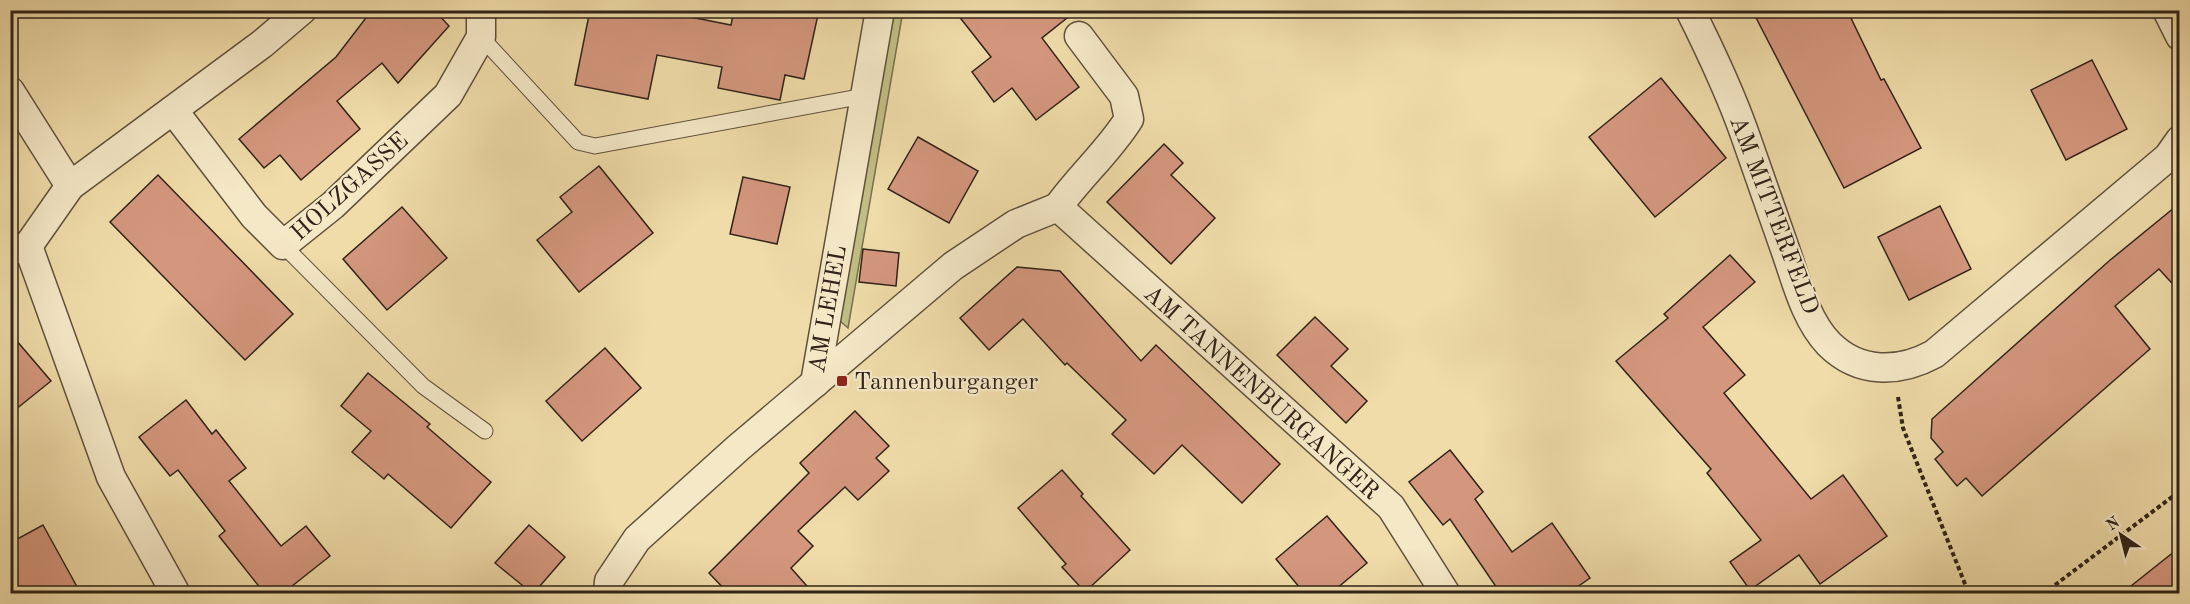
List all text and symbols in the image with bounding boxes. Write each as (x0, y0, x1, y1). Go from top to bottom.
street label: AM MITTERFELD (1724, 113, 1822, 318)
street label: HOLZGASSE (287, 129, 414, 246)
street label: AM LEHEL (806, 244, 852, 375)
street label: AM TANNENBURGANGER (1139, 282, 1383, 505)
place label: Tannenburganger (854, 371, 1038, 395)
marker: Tannenburganger (835, 374, 849, 388)
north arrow (2091, 505, 2151, 565)
text: N (2104, 514, 2124, 534)

